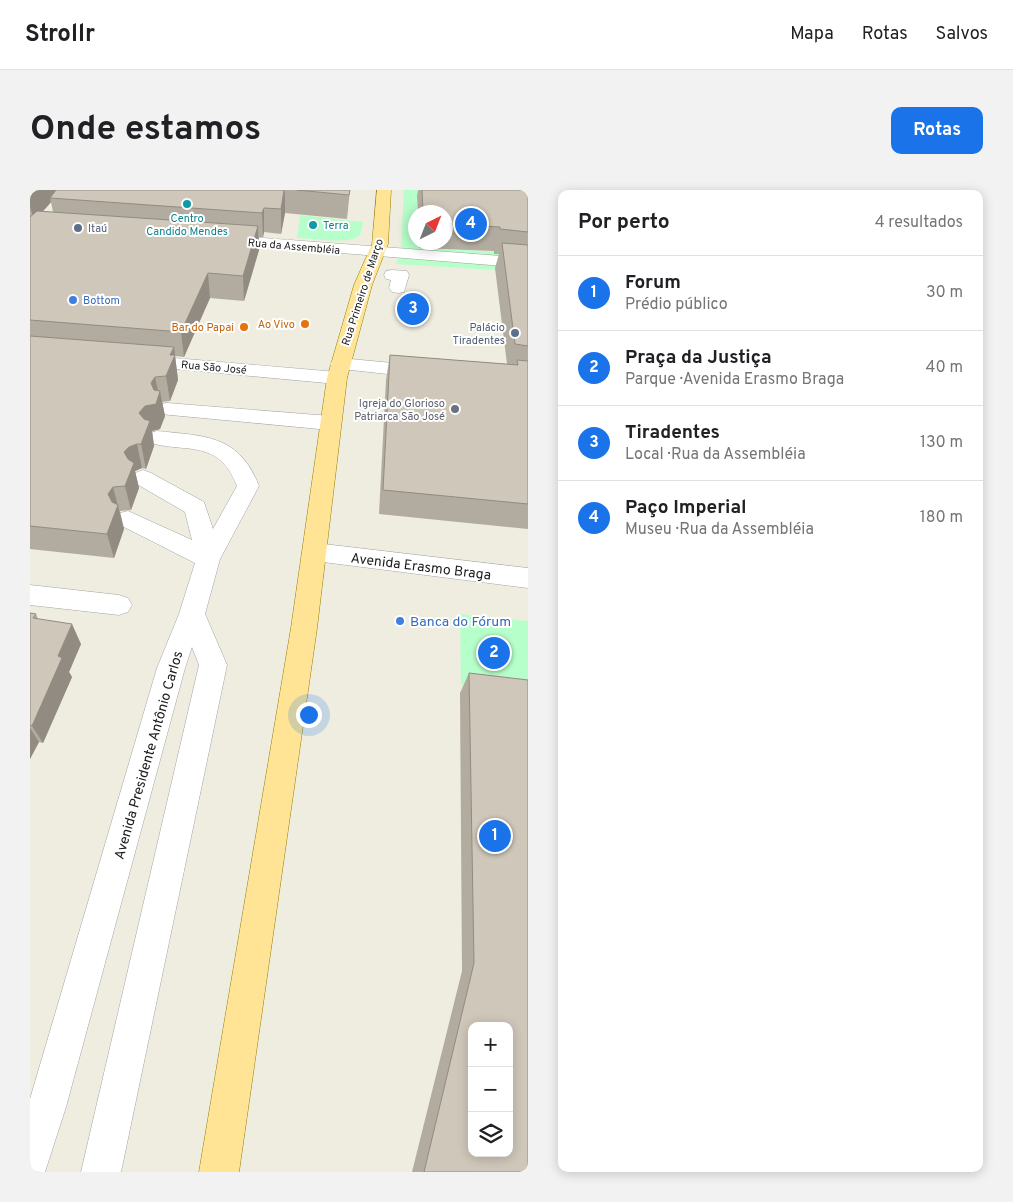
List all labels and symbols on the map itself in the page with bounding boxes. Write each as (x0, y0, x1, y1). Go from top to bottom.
marker: Centro Candido Mendes (181, 198, 193, 210)
north arrow (408, 205, 453, 250)
pin: 4 (455, 205, 487, 243)
place label: Centro Candido Mendes (146, 212, 228, 239)
marker: Terra (307, 219, 319, 231)
place label: Terra (323, 219, 349, 233)
marker: Itaú (72, 222, 84, 234)
place label: Itaú (88, 222, 107, 236)
street label: Rua da Assembléia (247, 236, 341, 258)
street label: Rua Primeiro de Março (339, 237, 387, 348)
pin: 3 (397, 290, 429, 328)
marker: Bottom (67, 294, 79, 306)
place label: Bottom (83, 294, 120, 308)
place label: Ao Vivo (258, 318, 295, 332)
marker: Ao Vivo (299, 318, 311, 330)
place label: Bar do Papai (171, 321, 234, 335)
marker: Bar do Papai (238, 321, 250, 333)
place label: Palácio Tiradentes (453, 321, 505, 348)
marker: Palácio Tiradentes (509, 327, 521, 339)
street label: Rua São José (180, 358, 247, 378)
place label: Igreja do Glorioso Patriarca São José (354, 397, 445, 424)
marker: Igreja do Glorioso Patriarca São José (449, 403, 461, 415)
street label: Avenida Erasmo Braga (350, 550, 492, 585)
place label: Banca do Fórum (410, 614, 511, 631)
marker: Banca do Fórum (394, 615, 406, 627)
pin: 2 (478, 634, 510, 672)
street label: Avenida Presidente Antônio Carlos (111, 649, 187, 862)
your location (296, 702, 322, 728)
pin: 1 (479, 817, 511, 855)

